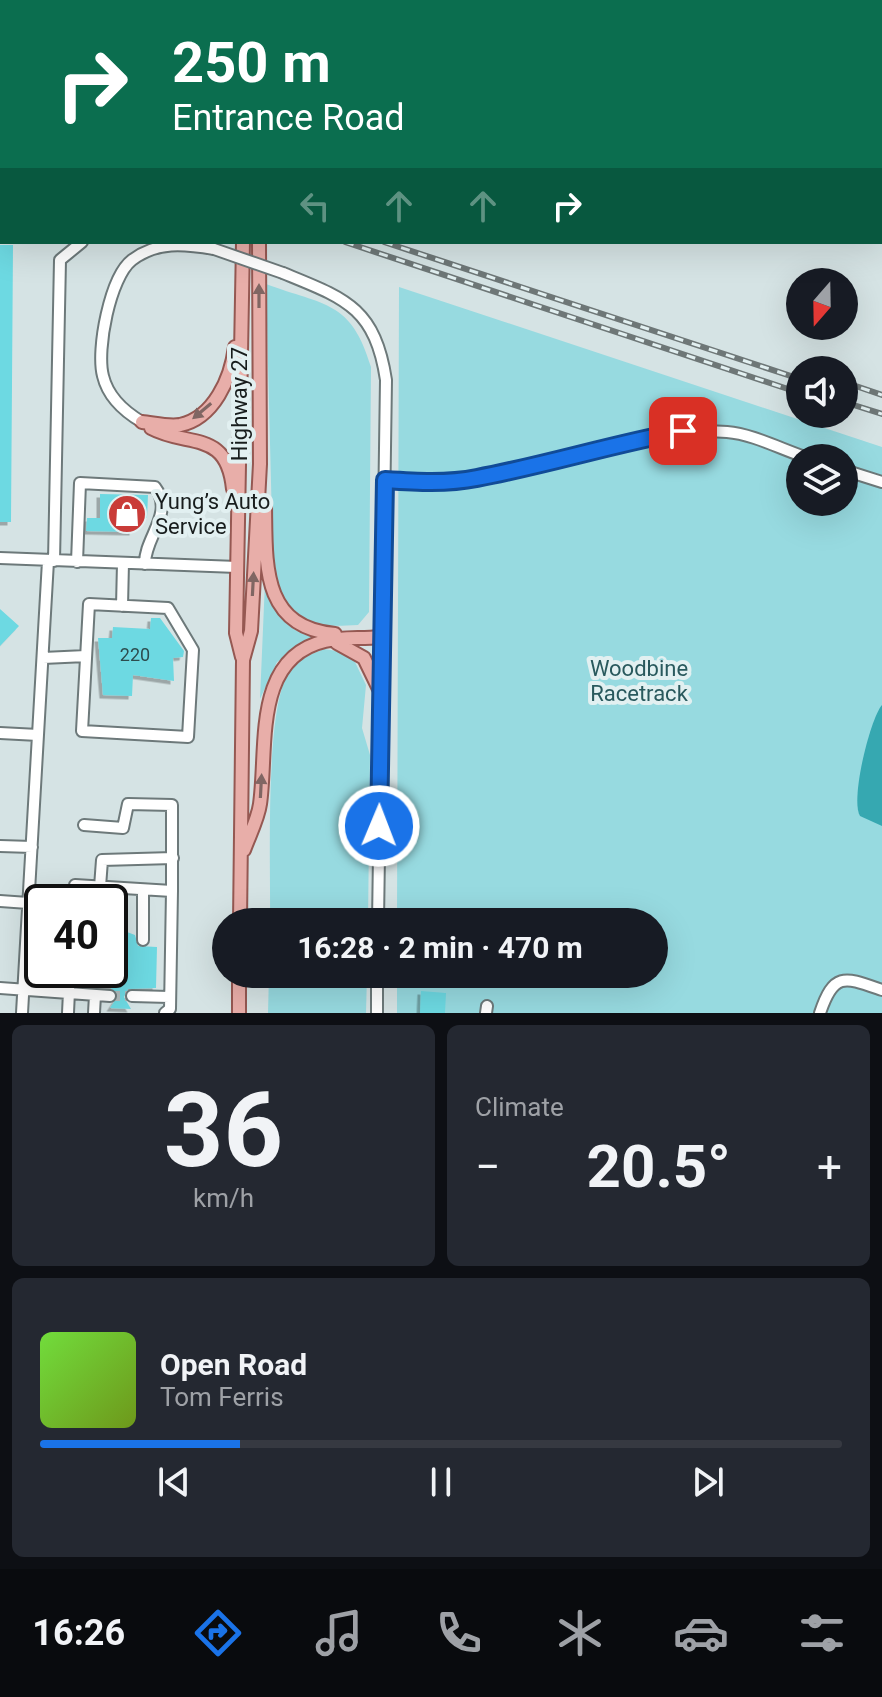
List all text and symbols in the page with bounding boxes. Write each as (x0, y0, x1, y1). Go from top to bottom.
text: 250 m (172, 30, 331, 96)
icon: right (40, 32, 144, 136)
text: Entrance Road (172, 97, 405, 139)
icon: left (293, 184, 337, 228)
icon: ahead (377, 184, 421, 228)
icon: ahead (461, 184, 505, 228)
icon: right (545, 184, 589, 228)
north arrow (786, 268, 858, 340)
map controls (786, 268, 858, 516)
one-way arrow (253, 283, 265, 308)
street label: Highway 27 (227, 347, 252, 461)
button: sound (786, 356, 858, 428)
pin (649, 397, 717, 465)
one-way arrow (192, 402, 212, 419)
icon: arrive (661, 409, 705, 453)
button: layers (786, 444, 858, 516)
place label: Yung’s Auto Service (155, 489, 270, 539)
shop icon: Yung’s Auto Service (106, 493, 148, 535)
one-way arrow (247, 571, 260, 596)
house number: 220 (120, 644, 150, 665)
park label: Woodbine Racetrack (590, 656, 689, 706)
one-way arrow (255, 773, 268, 798)
position arrow (337, 784, 421, 868)
speed limit sign: 40 (24, 884, 128, 988)
text: 16:28 · 2 min · 470 m (297, 930, 583, 965)
text: 36 (164, 1070, 283, 1191)
text: Climate (475, 1092, 564, 1122)
text: 20.5° (587, 1131, 731, 1202)
text: − (475, 1141, 500, 1193)
text: + (817, 1141, 842, 1193)
text: km/h (193, 1183, 254, 1213)
text: Open Road (160, 1347, 307, 1382)
text: Tom Ferris (160, 1382, 284, 1412)
icon: previous (152, 1460, 196, 1504)
icon: pause (419, 1460, 463, 1504)
icon: next (686, 1460, 730, 1504)
icon: directions (190, 1605, 246, 1661)
icon: music (311, 1605, 367, 1661)
icon: phone (431, 1605, 487, 1661)
icon: climate (552, 1605, 608, 1661)
icon: car (673, 1605, 729, 1661)
icon: filters (794, 1605, 850, 1661)
text: 16:26 (32, 1612, 125, 1654)

